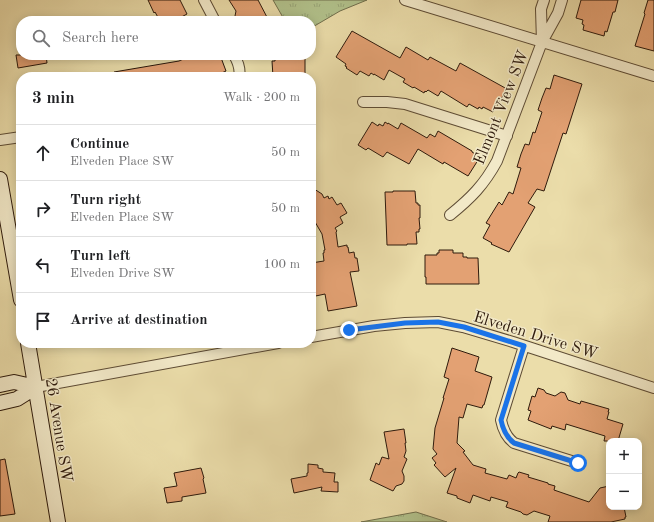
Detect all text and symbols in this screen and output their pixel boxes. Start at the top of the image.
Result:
search box [16,16,316,60]
icon: search [30,27,52,49]
text: Search here [62,31,139,46]
street label: Elmont View SW [472,48,532,167]
text: 3 min [32,90,75,107]
text: Walk · 200 m [223,91,300,104]
text: Continue [70,137,129,152]
icon: ahead [32,142,54,164]
text: 50 m [271,146,300,159]
text: Elveden Place SW [70,155,174,168]
text: Turn right [70,193,141,208]
icon: right [32,198,54,220]
text: 50 m [271,202,300,215]
text: Elveden Place SW [70,211,174,224]
text: Turn left [70,249,130,264]
icon: left [32,254,54,276]
text: 100 m [263,258,300,271]
text: Elveden Drive SW [70,267,175,280]
street label: Elveden Drive SW [471,309,600,362]
icon: arrive [32,310,54,332]
text: Arrive at destination [70,313,208,328]
route end [340,321,358,339]
street label: 26 Avenue SW [42,377,74,484]
map controls [606,438,642,510]
button: + [606,438,642,474]
route start [569,454,587,472]
button: − [606,474,642,510]

